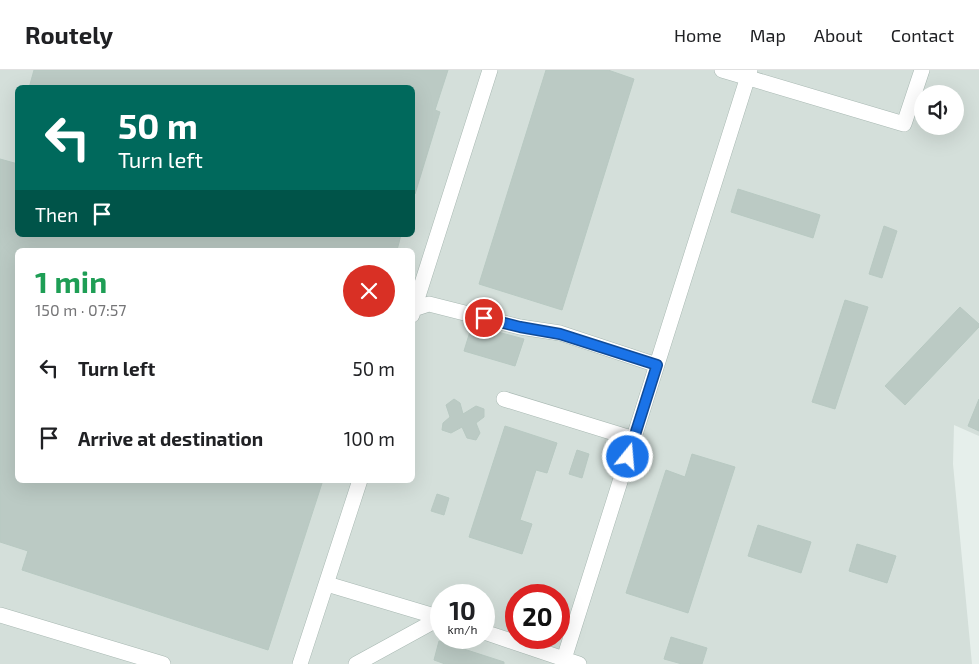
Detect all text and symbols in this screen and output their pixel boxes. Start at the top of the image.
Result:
text: Routely [25,20,113,49]
text: Home [674,24,722,46]
text: Map [750,24,786,46]
text: About [814,24,863,46]
text: Contact [891,24,954,46]
map controls [914,85,964,135]
button: sound [914,85,964,135]
text: 50 m [118,104,198,146]
icon: left [35,105,100,170]
text: Turn left [118,146,203,172]
icon: arrive [88,200,116,228]
text: Then [35,203,78,226]
text: 1 min [35,263,107,299]
button: close [343,265,395,317]
pin [463,297,505,339]
text: 150 m · 07:57 [35,300,126,319]
icon: arrive [470,304,498,332]
icon: left [35,354,63,382]
text: Turn left [78,357,155,380]
text: 50 m [352,357,395,380]
icon: arrive [35,424,63,452]
text: Arrive at destination [78,427,263,450]
text: 100 m [344,427,395,450]
position arrow [601,430,653,482]
speed limit sign: 20 [505,584,570,649]
text: 10 [449,595,476,625]
text: km/h [448,622,477,636]

